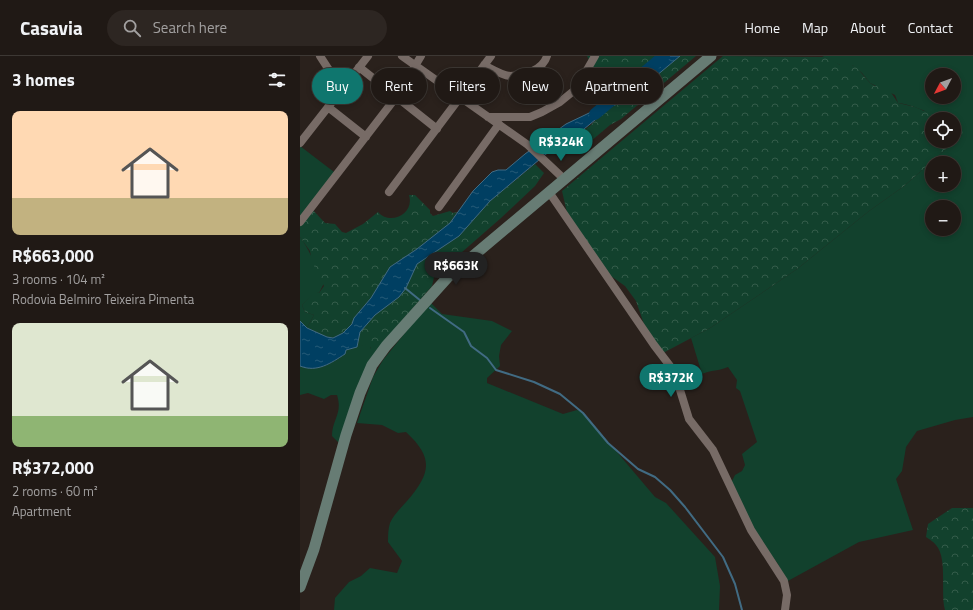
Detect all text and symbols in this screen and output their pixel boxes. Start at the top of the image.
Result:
search box [107,10,387,46]
text: Casavia [20,13,83,42]
text: Search here [153,16,227,39]
icon: search [121,17,143,39]
text: Home [745,17,780,38]
text: Map [802,17,828,38]
text: About [850,17,886,38]
text: Contact [908,17,953,38]
text: 3 homes [12,67,75,93]
chip: Buy [312,68,363,104]
chip: Rent [371,68,427,104]
chip: Filters [435,68,500,104]
chip: New [508,68,563,104]
chip: Apartment [571,68,663,104]
north arrow [925,68,961,104]
map controls [925,68,961,236]
icon: filters [266,69,288,91]
button: locate [925,112,961,148]
pin: R$324K [528,128,594,162]
text: R$324K [539,131,583,151]
icon: home [114,137,186,209]
button: + [925,156,961,192]
button: − [925,200,961,236]
text: R$663,000 [12,243,94,269]
pin: R$663K [423,252,489,286]
text: R$663K [434,255,478,275]
text: 3 rooms · 104 m² [12,269,105,289]
text: Rodovia Belmiro Teixeira Pimenta [12,289,194,309]
icon: home [114,349,186,421]
pin: R$372K [638,364,704,398]
text: R$372K [649,367,693,387]
text: R$372,000 [12,455,94,481]
text: 2 rooms · 60 m² [12,481,98,501]
text: Apartment [12,501,71,521]

